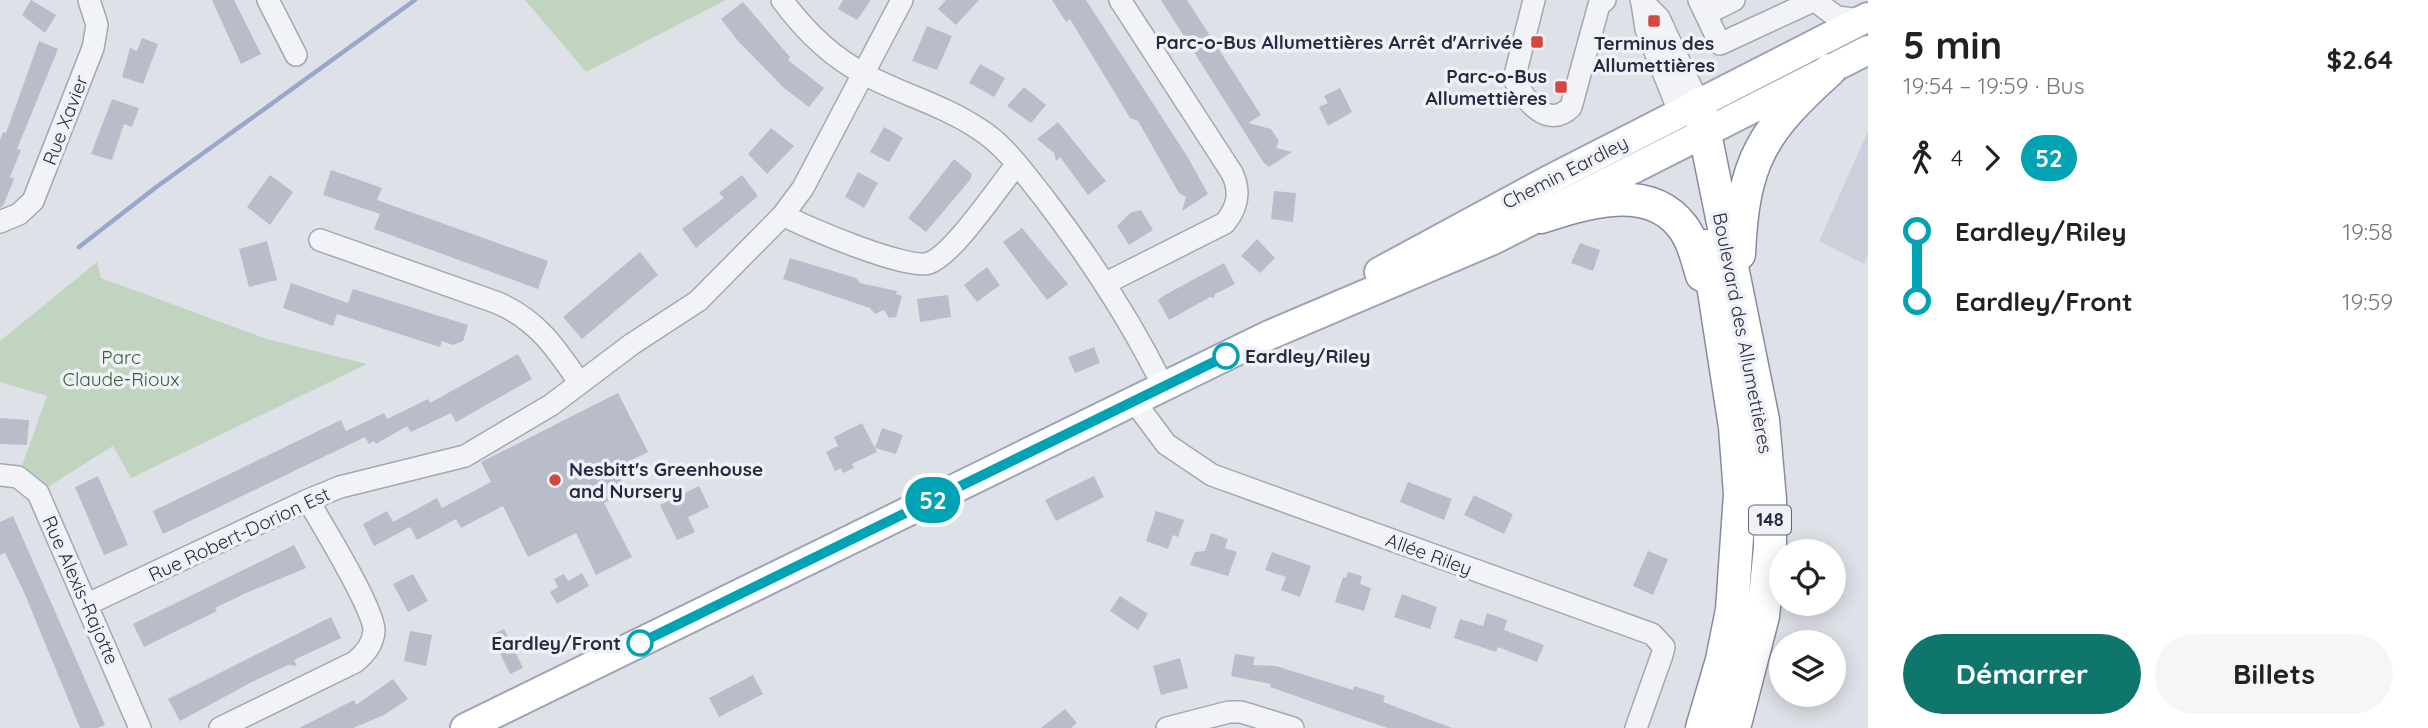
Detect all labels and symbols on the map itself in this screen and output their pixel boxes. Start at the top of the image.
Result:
marker: Terminus des Allumettières [1646,13,1662,29]
place label: Parc-o-Bus Allumettières Arrêt d'Arrivée [1155,30,1523,54]
place label: Terminus des Allumettières [1593,31,1715,77]
marker: Parc-o-Bus Allumettières Arrêt d'Arrivée [1529,34,1545,50]
place label: Parc-o-Bus Allumettières [1425,64,1547,110]
street label: Rue Xavier [37,71,93,168]
marker: Parc-o-Bus Allumettières [1553,79,1569,95]
street label: Chemin Eardley [1498,130,1632,214]
street label: Boulevard des Allumettières [1708,210,1778,456]
marker: Eardley/Riley [1213,343,1239,369]
place label: Eardley/Riley [1245,344,1370,368]
park label: Parc Claude-Rioux [63,345,179,391]
place label: Nesbitt's Greenhouse and Nursery [569,457,763,503]
marker: Nesbitt's Greenhouse and Nursery [547,472,563,488]
line badge: 52 [902,477,964,523]
street label: Rue Robert-Dorion Est [145,481,333,587]
road number: 148 [1749,506,1791,534]
street label: Rue Alexis-Rajotte [37,512,125,668]
street label: Allée Riley [1383,527,1475,581]
marker: Eardley/Front [627,630,653,656]
place label: Eardley/Front [491,631,621,655]

